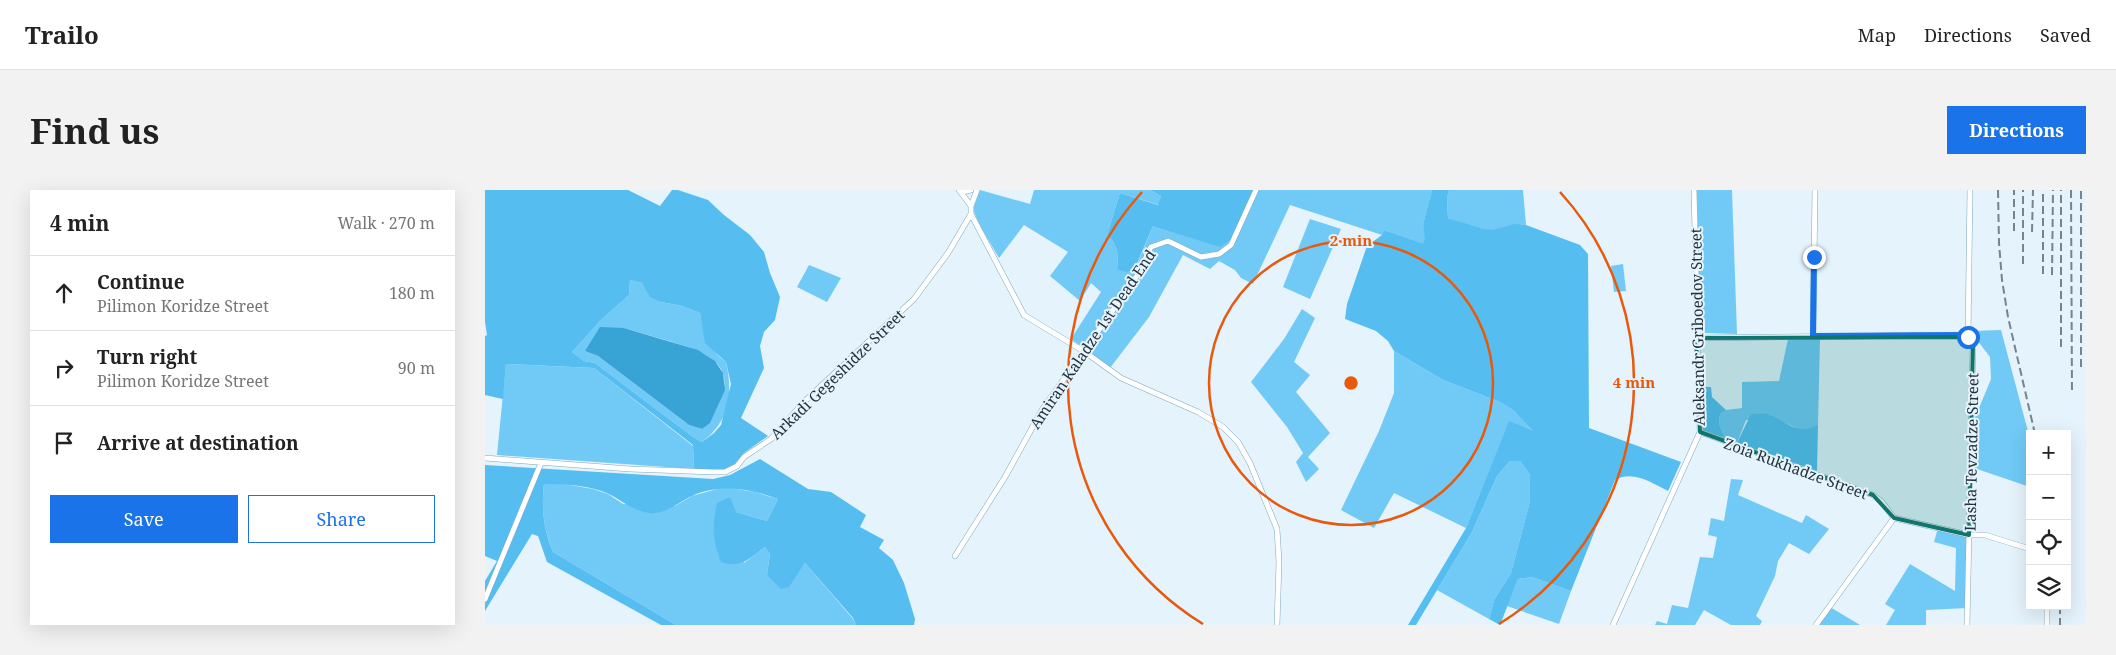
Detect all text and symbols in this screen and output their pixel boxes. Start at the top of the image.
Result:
text: Trailo [25,18,99,51]
text: Map [1858,23,1896,47]
text: Directions [1924,23,2012,47]
text: Saved [2040,23,2091,47]
button: Directions [1947,106,2086,154]
text: Find us [30,107,159,154]
text: 4 min [50,209,109,237]
text: Walk · 270 m [338,212,435,234]
street label: Aleksandr Griboedov Street [1685,228,1709,426]
text: 2 min [1330,230,1372,250]
street label: Amiran Kaladze 1st Dead End [1024,245,1160,433]
route end [1803,246,1826,269]
text: Continue [97,269,185,295]
icon: ahead [50,279,78,307]
text: 180 m [389,282,435,304]
text: Pilimon Koridze Street [97,295,269,317]
street label: Arkadi Gegeshidze Street [766,305,908,443]
route start [1957,326,1980,349]
text: Turn right [97,344,197,370]
icon: right [50,354,78,382]
text: 90 m [398,357,435,379]
text: Pilimon Koridze Street [97,370,269,392]
text: 4 min [1613,372,1655,392]
street label: Lasha Tevzadze Street [1960,373,1982,531]
centre of rings [1342,374,1360,392]
icon: arrive [50,429,78,457]
text: Arrive at destination [97,430,299,456]
map controls [2026,430,2071,610]
button: + [2026,430,2071,475]
street label: Zoia Rukhadze Street [1721,433,1871,503]
button: − [2026,475,2071,520]
button: Save [50,495,238,543]
button: Share [248,495,435,543]
button: locate [2026,520,2071,565]
button: layers [2026,565,2071,610]

